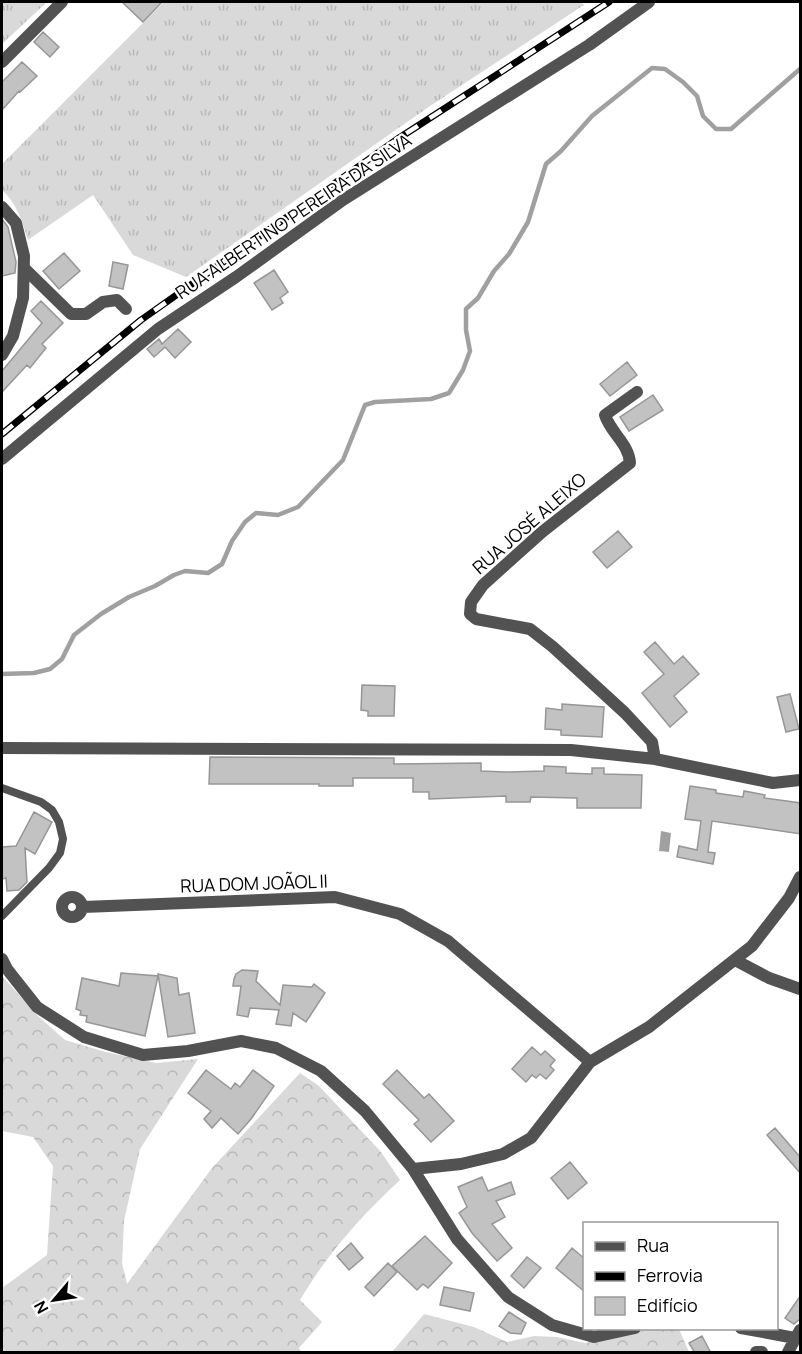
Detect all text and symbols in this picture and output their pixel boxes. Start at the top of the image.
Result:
street label: RUA ALBERTINO PEREIRA DA SILVA [170,128,416,304]
street label: RUA JOSÉ ALEIXO [467,467,591,579]
street label: RUA DOM JOÃOL II [180,868,328,898]
legend [583,1222,778,1330]
text: Rua [637,1233,669,1257]
text: Ferrovia [637,1263,703,1287]
north arrow [24,1270,84,1330]
text: Edifício [637,1293,698,1317]
text: N [28,1297,53,1318]

